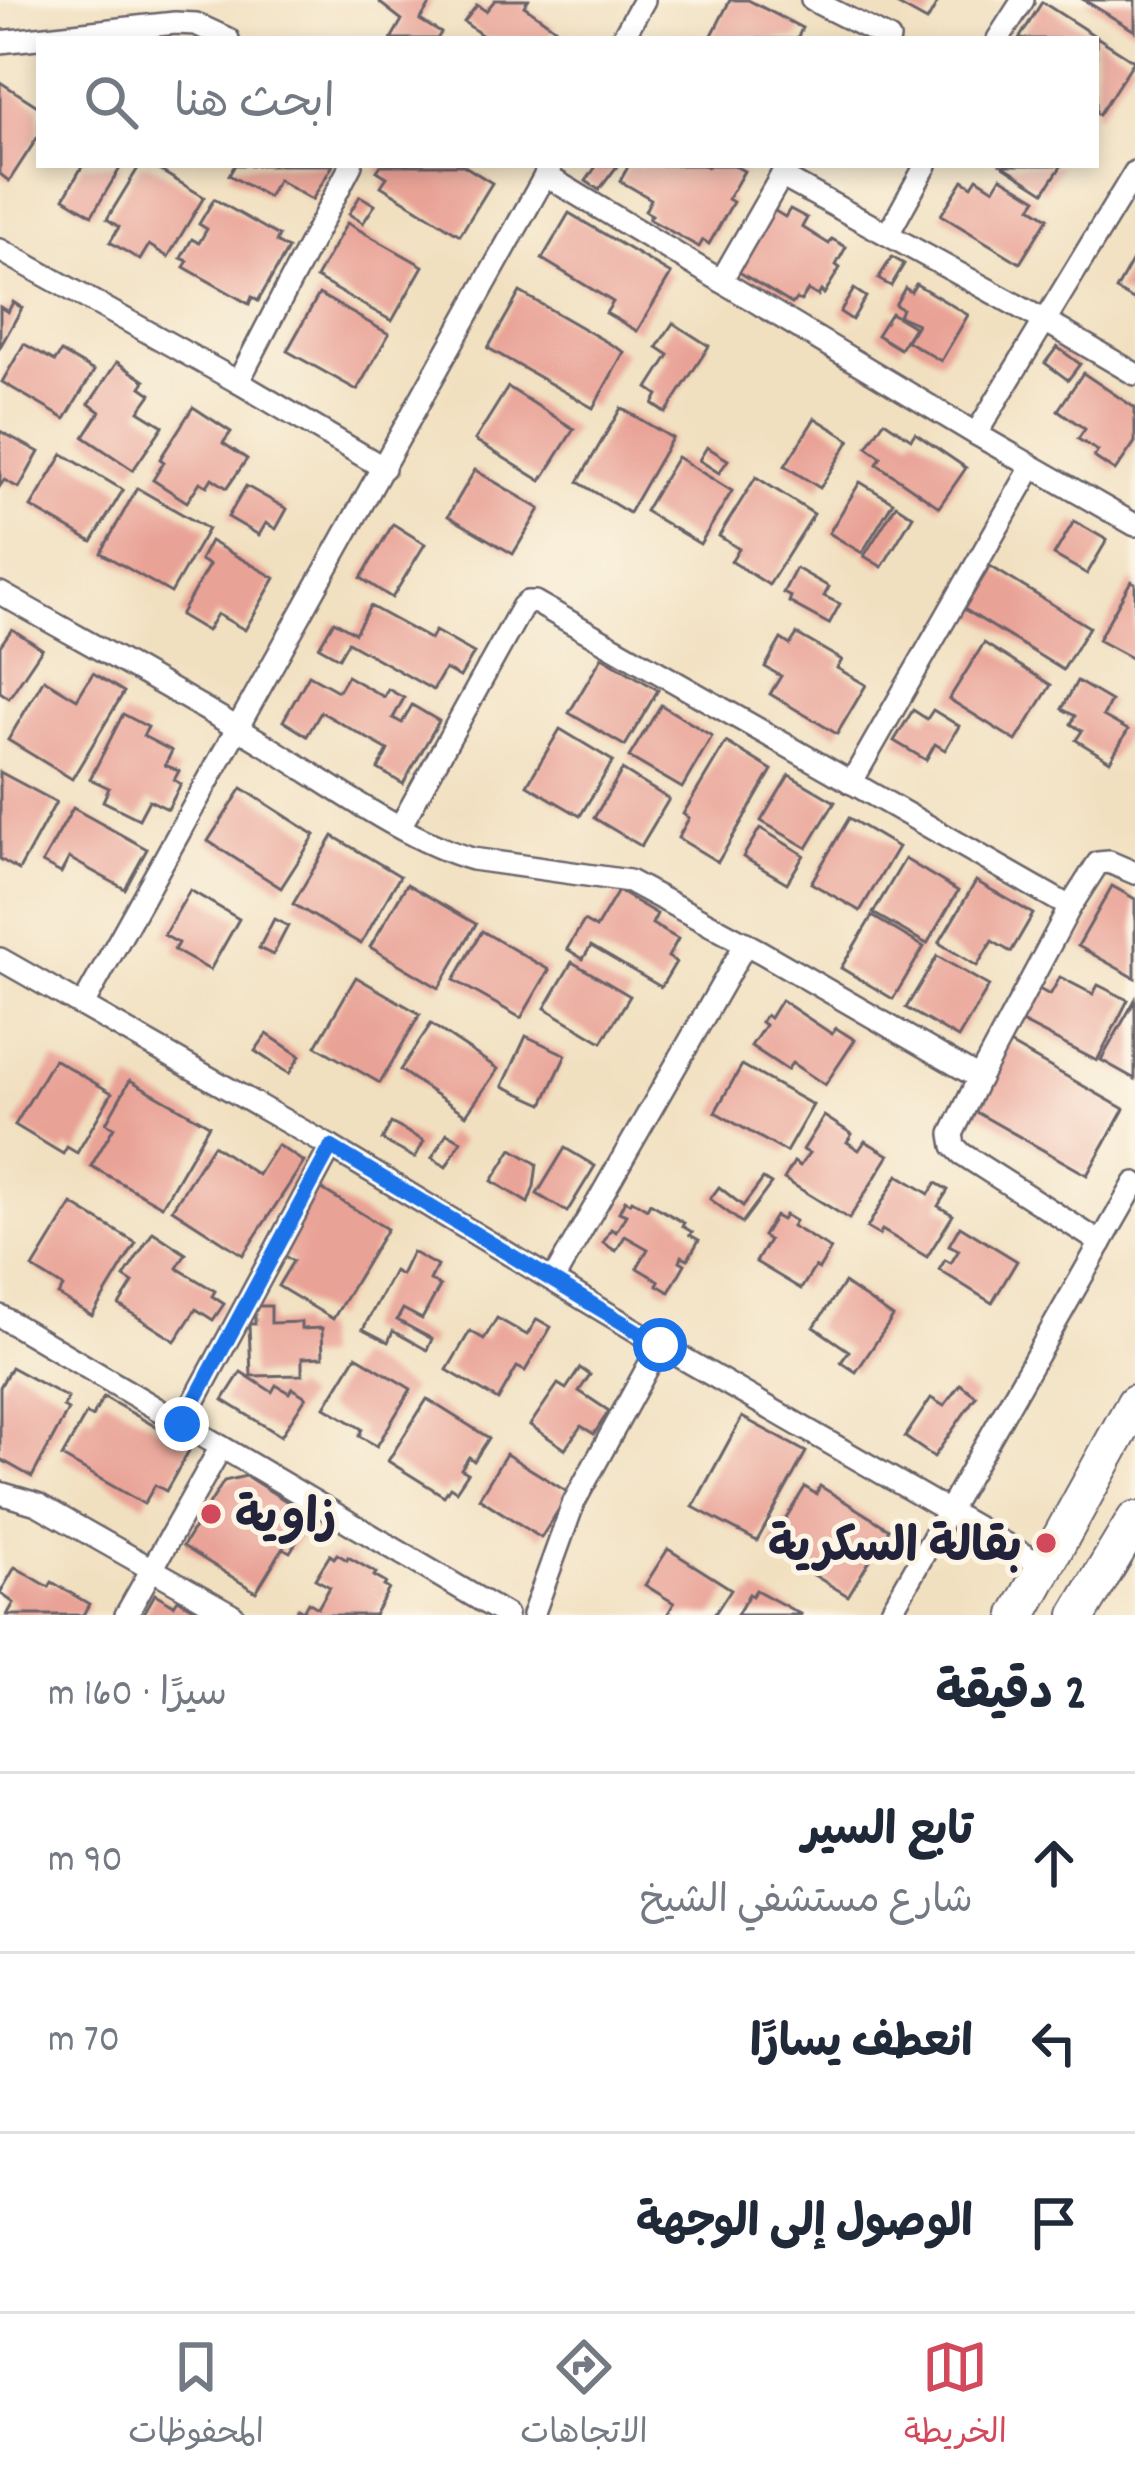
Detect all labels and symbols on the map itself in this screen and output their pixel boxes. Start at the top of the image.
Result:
route start [633,1318,687,1372]
route end [155,1397,209,1451]
place label: زاوية [235,1487,336,1556]
marker: زاوية [198,1501,224,1527]
place label: بقالة السكرية [768,1516,1022,1585]
marker: بقالة السكرية [1033,1530,1059,1556]

